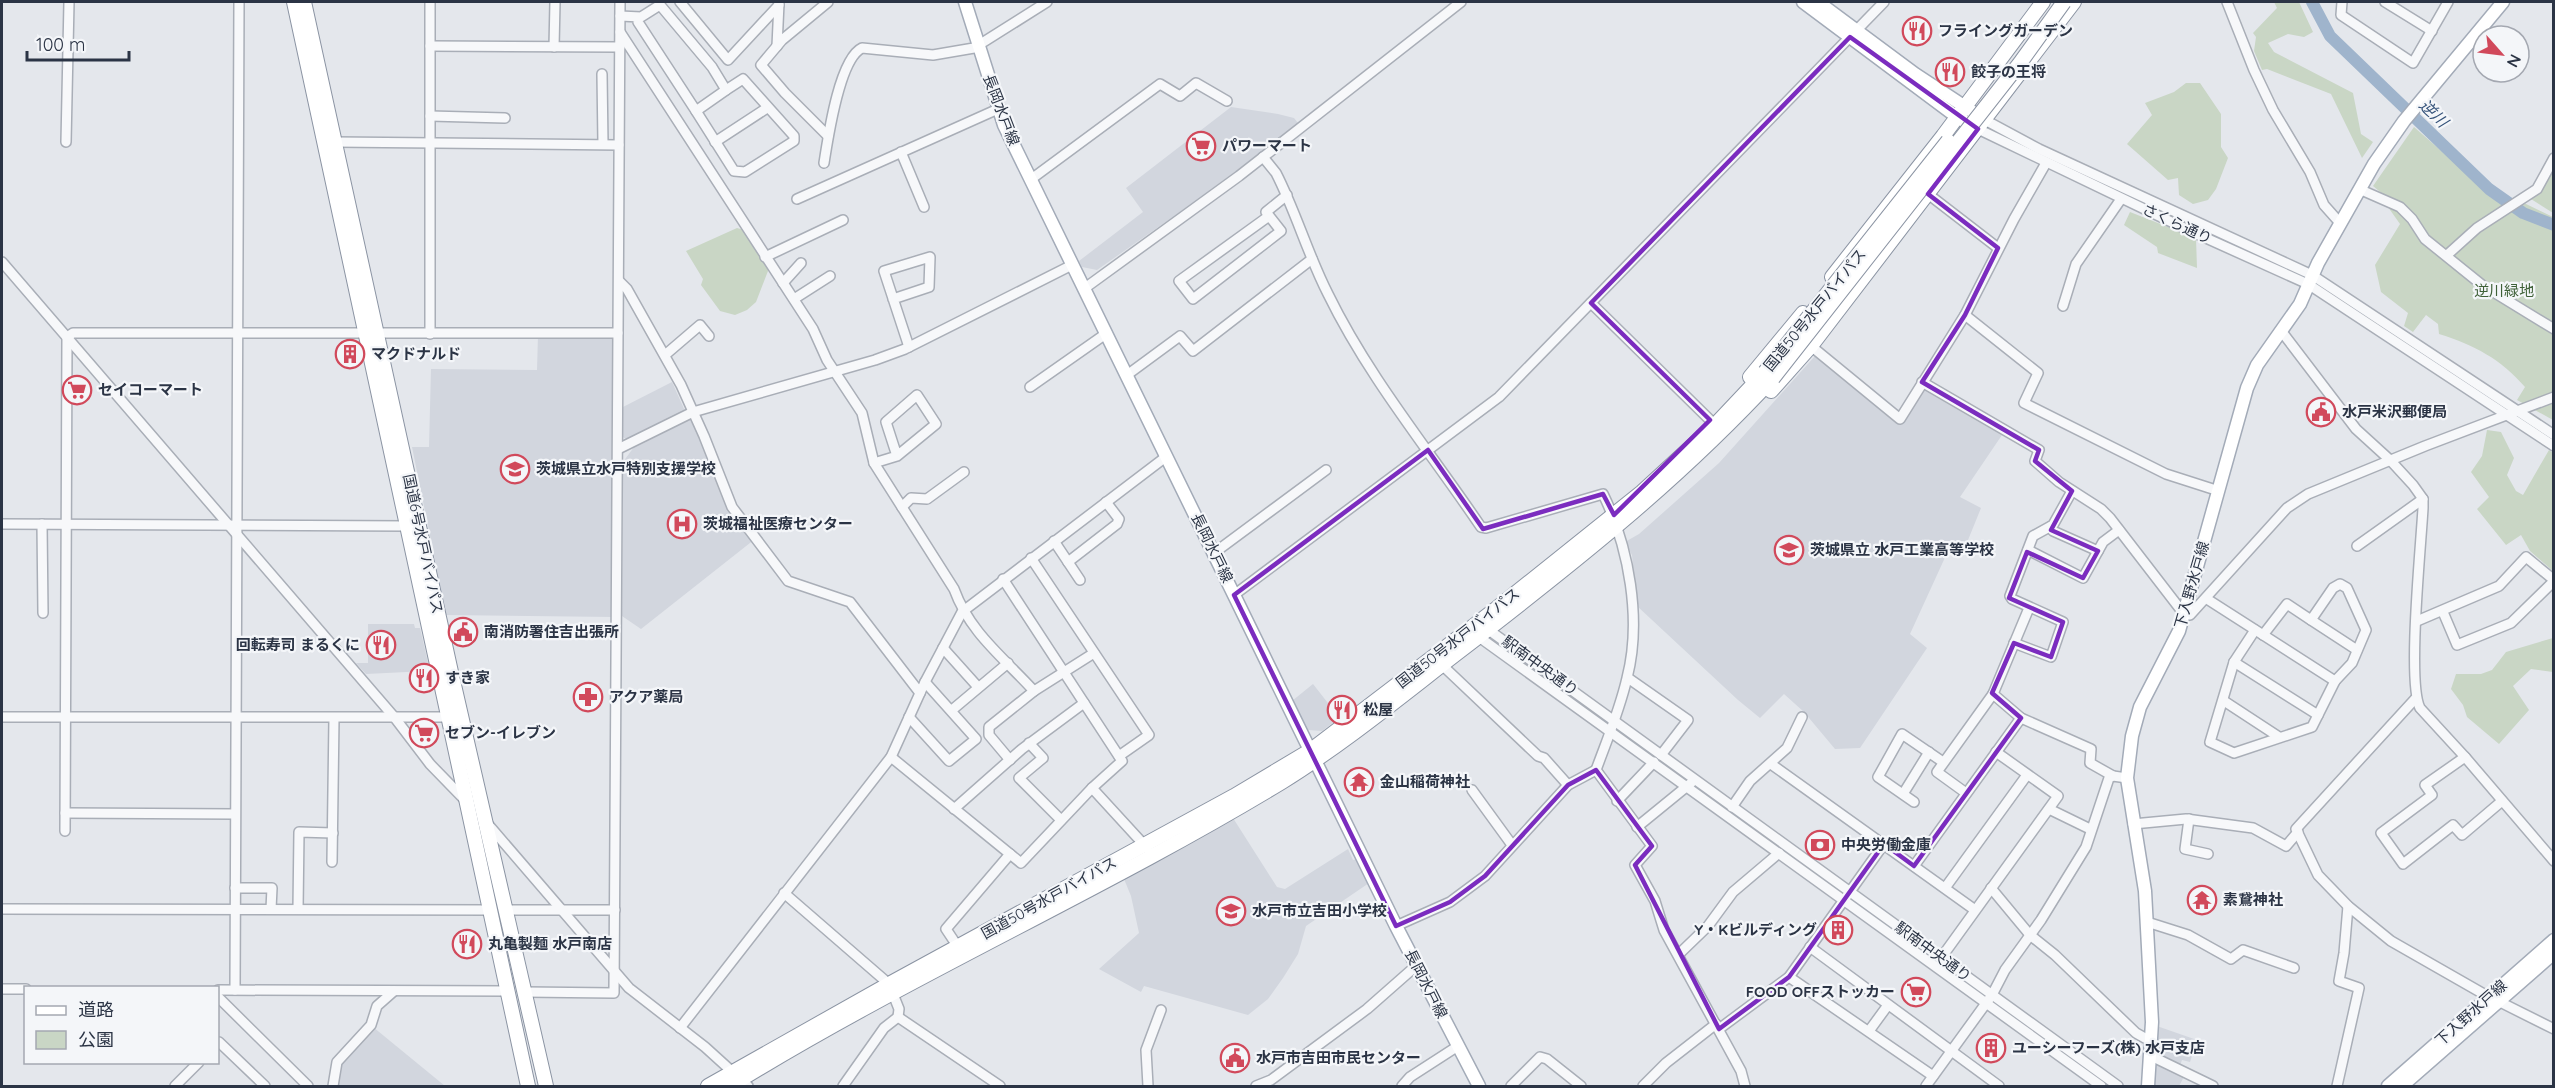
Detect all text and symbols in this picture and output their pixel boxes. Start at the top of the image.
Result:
restaurant icon: フライングガーデン [1901,15,1933,47]
place label: フライングガーデン [1938,21,2073,40]
scale bar [27,24,129,62]
north arrow [2471,24,2531,84]
text: 100 m [36,33,85,56]
text: N [2503,51,2526,71]
restaurant icon: 餃子の王将 [1934,56,1966,88]
place label: 餃子の王将 [1971,62,2046,81]
street label: 長岡水戸線 [979,71,1024,148]
water label: 逆川 [2416,95,2454,133]
supermarket icon: パワーマート [1185,130,1217,162]
place label: パワーマート [1222,136,1312,155]
street label: さくら通り [2139,199,2215,248]
street label: 国道50号水戸バイパス [1759,245,1870,375]
park label: 逆川緑地 [2474,281,2534,300]
building icon: マクドナルド [334,338,366,370]
place label: マクドナルド [371,344,461,363]
supermarket icon: セイコーマート [61,374,93,406]
place label: セイコーマート [98,380,203,399]
public building icon: 水戸米沢郵便局 [2305,396,2337,428]
place label: 水戸米沢郵便局 [2342,402,2447,421]
school or university icon: 茨城県立水戸特別支援学校 [499,453,531,485]
place label: 茨城県立水戸特別支援学校 [536,459,716,478]
street label: 国道6号水戸バイパス [399,472,448,616]
hospital icon: 茨城福祉医療センター [666,508,698,540]
street label: 長岡水戸線 [1187,510,1237,586]
place label: 茨城福祉医療センター [703,514,853,533]
school or university icon: 茨城県立 水戸工業高等学校 [1773,534,1805,566]
street label: 下入野水戸線 [2170,539,2213,631]
place label: 茨城県立 水戸工業高等学校 [1810,540,1994,559]
street label: 国道50号水戸バイパス [1392,583,1523,692]
public building icon: 南消防署住吉出張所 [447,616,479,648]
place label: 南消防署住吉出張所 [484,622,619,641]
restaurant icon: 回転寿司 まるくに [365,629,397,661]
street label: 駅南中央通り [1498,631,1582,700]
place label: 回転寿司 まるくに [236,635,360,654]
restaurant icon: すき家 [408,662,440,694]
place label: すき家 [445,668,490,687]
pharmacy icon: アクア薬局 [572,681,604,713]
place label: アクア薬局 [609,687,683,706]
restaurant icon: 松屋 [1326,694,1358,726]
place label: 松屋 [1363,700,1393,719]
supermarket icon: セブン-イレブン [408,717,440,749]
place label: セブン-イレブン [445,723,556,742]
temple icon: 金山稲荷神社 [1343,766,1375,798]
place label: 金山稲荷神社 [1380,772,1470,791]
bank icon: 中央労働金庫 [1804,829,1836,861]
place label: 中央労働金庫 [1841,835,1931,854]
street label: 国道50号水戸バイパス [978,852,1120,943]
temple icon: 素鵞神社 [2186,884,2218,916]
place label: 素鵞神社 [2223,890,2283,909]
school or university icon: 水戸市立吉田小学校 [1215,895,1247,927]
place label: 水戸市立吉田小学校 [1252,901,1387,920]
building icon: Y・Kビルディング [1822,914,1854,946]
street label: 駅南中央通り [1891,917,1975,986]
place label: Y・Kビルディング [1694,920,1817,939]
restaurant icon: 丸亀製麺 水戸南店 [451,928,483,960]
place label: 丸亀製麺 水戸南店 [488,934,612,953]
street label: 長岡水戸線 [1401,946,1452,1022]
street label: 下入野水戸線 [2431,975,2510,1050]
supermarket icon: FOOD OFFストッカー [1900,976,1932,1008]
place label: FOOD OFFストッカー [1746,982,1895,1001]
legend [24,986,219,1064]
text: 道路 [78,998,114,1021]
text: 公園 [78,1028,114,1051]
building icon: ユーシーフーズ(株) 水戸支店 [1975,1032,2007,1064]
place label: ユーシーフーズ(株) 水戸支店 [2012,1038,2205,1057]
public building icon: 水戸市吉田市民センター [1219,1042,1251,1074]
place label: 水戸市吉田市民センター [1256,1048,1421,1067]

